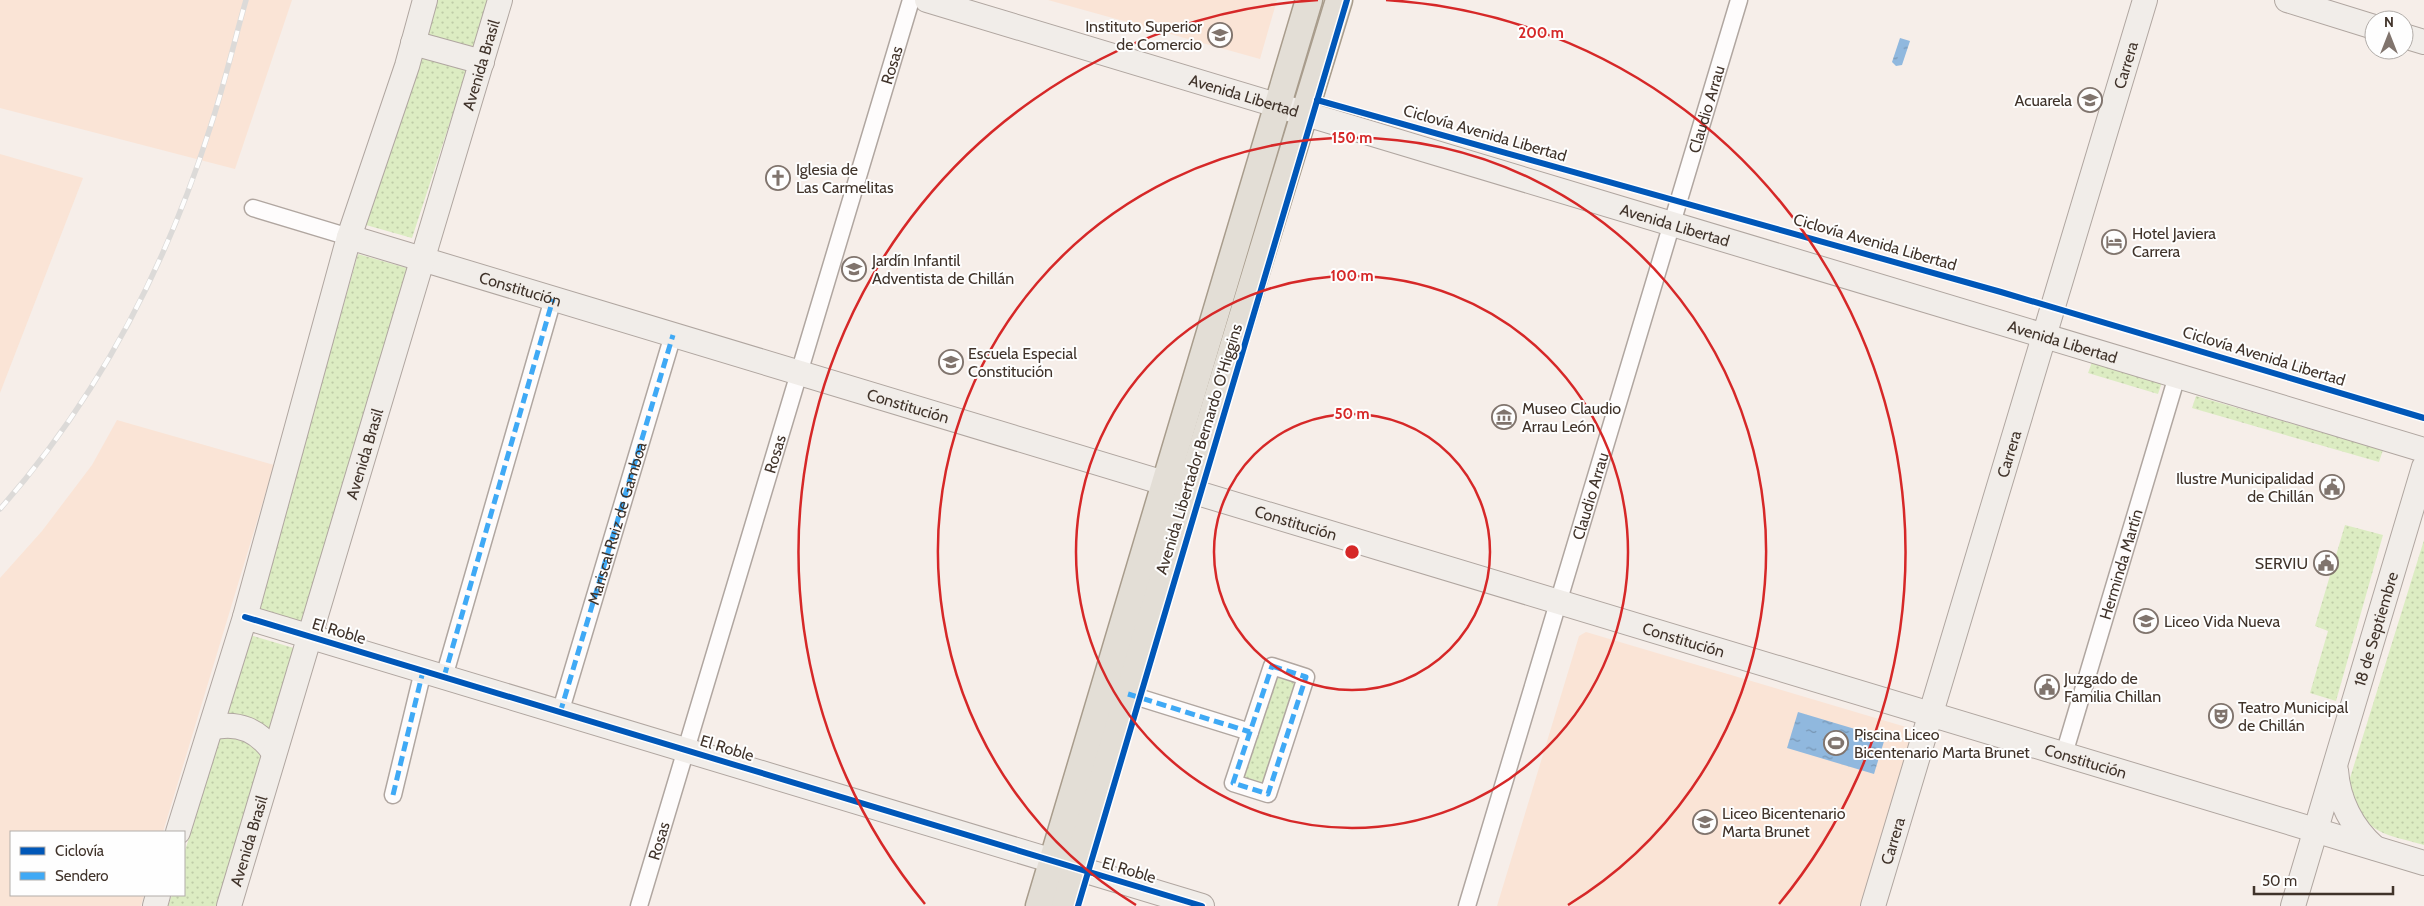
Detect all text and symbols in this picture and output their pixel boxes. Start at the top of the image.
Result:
north arrow [2364,10,2414,60]
text: N [2384,13,2394,31]
street label: Avenida Brasil [458,17,503,112]
place label: Instituto Superior de Comercio [1085,17,1203,54]
school or university icon: Instituto Superior de Comercio [1207,22,1233,48]
text: 200 m [1518,24,1564,42]
street label: Carrera [2109,39,2142,91]
street label: Rosas [877,43,906,87]
street label: Claudio Arrau [1684,63,1728,155]
street label: Avenida Libertad [1187,70,1301,121]
school or university icon: Acuarela [2077,87,2103,113]
place label: Acuarela [2014,91,2072,110]
street label: Ciclovía Avenida Libertad [1401,101,1569,165]
text: 150 m [1332,129,1372,147]
place label: Iglesia de Las Carmelitas [796,160,894,197]
church icon: Iglesia de Las Carmelitas [765,165,791,191]
street label: Avenida Libertad [1618,199,1732,250]
street label: Ciclovía Avenida Libertad [1791,210,1959,274]
place label: Hotel Javiera Carrera [2132,224,2216,261]
hotel icon: Hotel Javiera Carrera [2101,229,2127,255]
place label: Jardín Infantil Adventista de Chillán [871,251,1014,288]
school or university icon: Jardín Infantil Adventista de Chillán [841,256,867,282]
street label: Constitución [477,267,564,310]
text: 100 m [1330,267,1374,285]
street label: Avenida Libertad [2006,316,2120,367]
street label: Avenida Libertador Bernardo O'Higgins [1152,321,1246,577]
street label: Ciclovía Avenida Libertad [2180,322,2348,390]
place label: Escuela Especial Constitución [968,344,1077,381]
school or university icon: Escuela Especial Constitución [938,349,964,375]
street label: Constitución [865,384,952,427]
place label: Museo Claudio Arrau León [1522,399,1621,436]
museum icon: Museo Claudio Arrau León [1491,404,1517,430]
text: 50 m [1334,405,1370,423]
street label: Avenida Brasil [342,406,387,501]
street label: Carrera [1993,428,2025,480]
street label: Rosas [760,432,790,475]
street label: Mariscal Ruiz de Gamboa [583,439,650,607]
street label: Claudio Arrau [1568,450,1612,542]
place label: Ilustre Municipalidad de Chillán [2176,469,2314,506]
public building icon: Ilustre Municipalidad de Chillán [2319,474,2345,500]
street label: Constitución [1252,501,1339,544]
street label: Herminda Martín [2095,507,2146,622]
centre of rings [1343,543,1361,561]
public building icon: SERVIU [2313,550,2339,576]
place label: SERVIU [2255,554,2308,573]
street label: 18 de Septiembre [2350,570,2402,689]
school or university icon: Liceo Vida Nueva [2133,608,2159,634]
place label: Liceo Vida Nueva [2164,612,2281,631]
street label: El Roble [310,614,368,648]
street label: Constitución [1640,618,1727,661]
place label: Juzgado de Familia Chillan [2063,669,2161,706]
public building icon: Juzgado de Familia Chillan [2034,674,2060,700]
place label: Teatro Municipal de Chillán [2238,698,2348,735]
theatre icon: Teatro Municipal de Chillán [2208,703,2234,729]
place label: Piscina Liceo Bicentenario Marta Brunet [1854,725,2030,762]
sports icon: Piscina Liceo Bicentenario Marta Brunet [1823,730,1849,756]
street label: El Roble [698,731,756,765]
street label: Constitución [2042,740,2129,782]
street label: Avenida Brasil [226,793,271,888]
place label: Liceo Bicentenario Marta Brunet [1722,804,1846,841]
school or university icon: Liceo Bicentenario Marta Brunet [1692,809,1718,835]
street label: Carrera [1877,815,1909,867]
street label: Rosas [644,819,673,862]
legend [10,831,185,896]
text: Ciclovía [55,842,105,860]
street label: El Roble [1100,853,1158,887]
scale bar [2254,864,2393,896]
text: Sendero [55,867,109,885]
text: 50 m [2262,872,2297,890]

